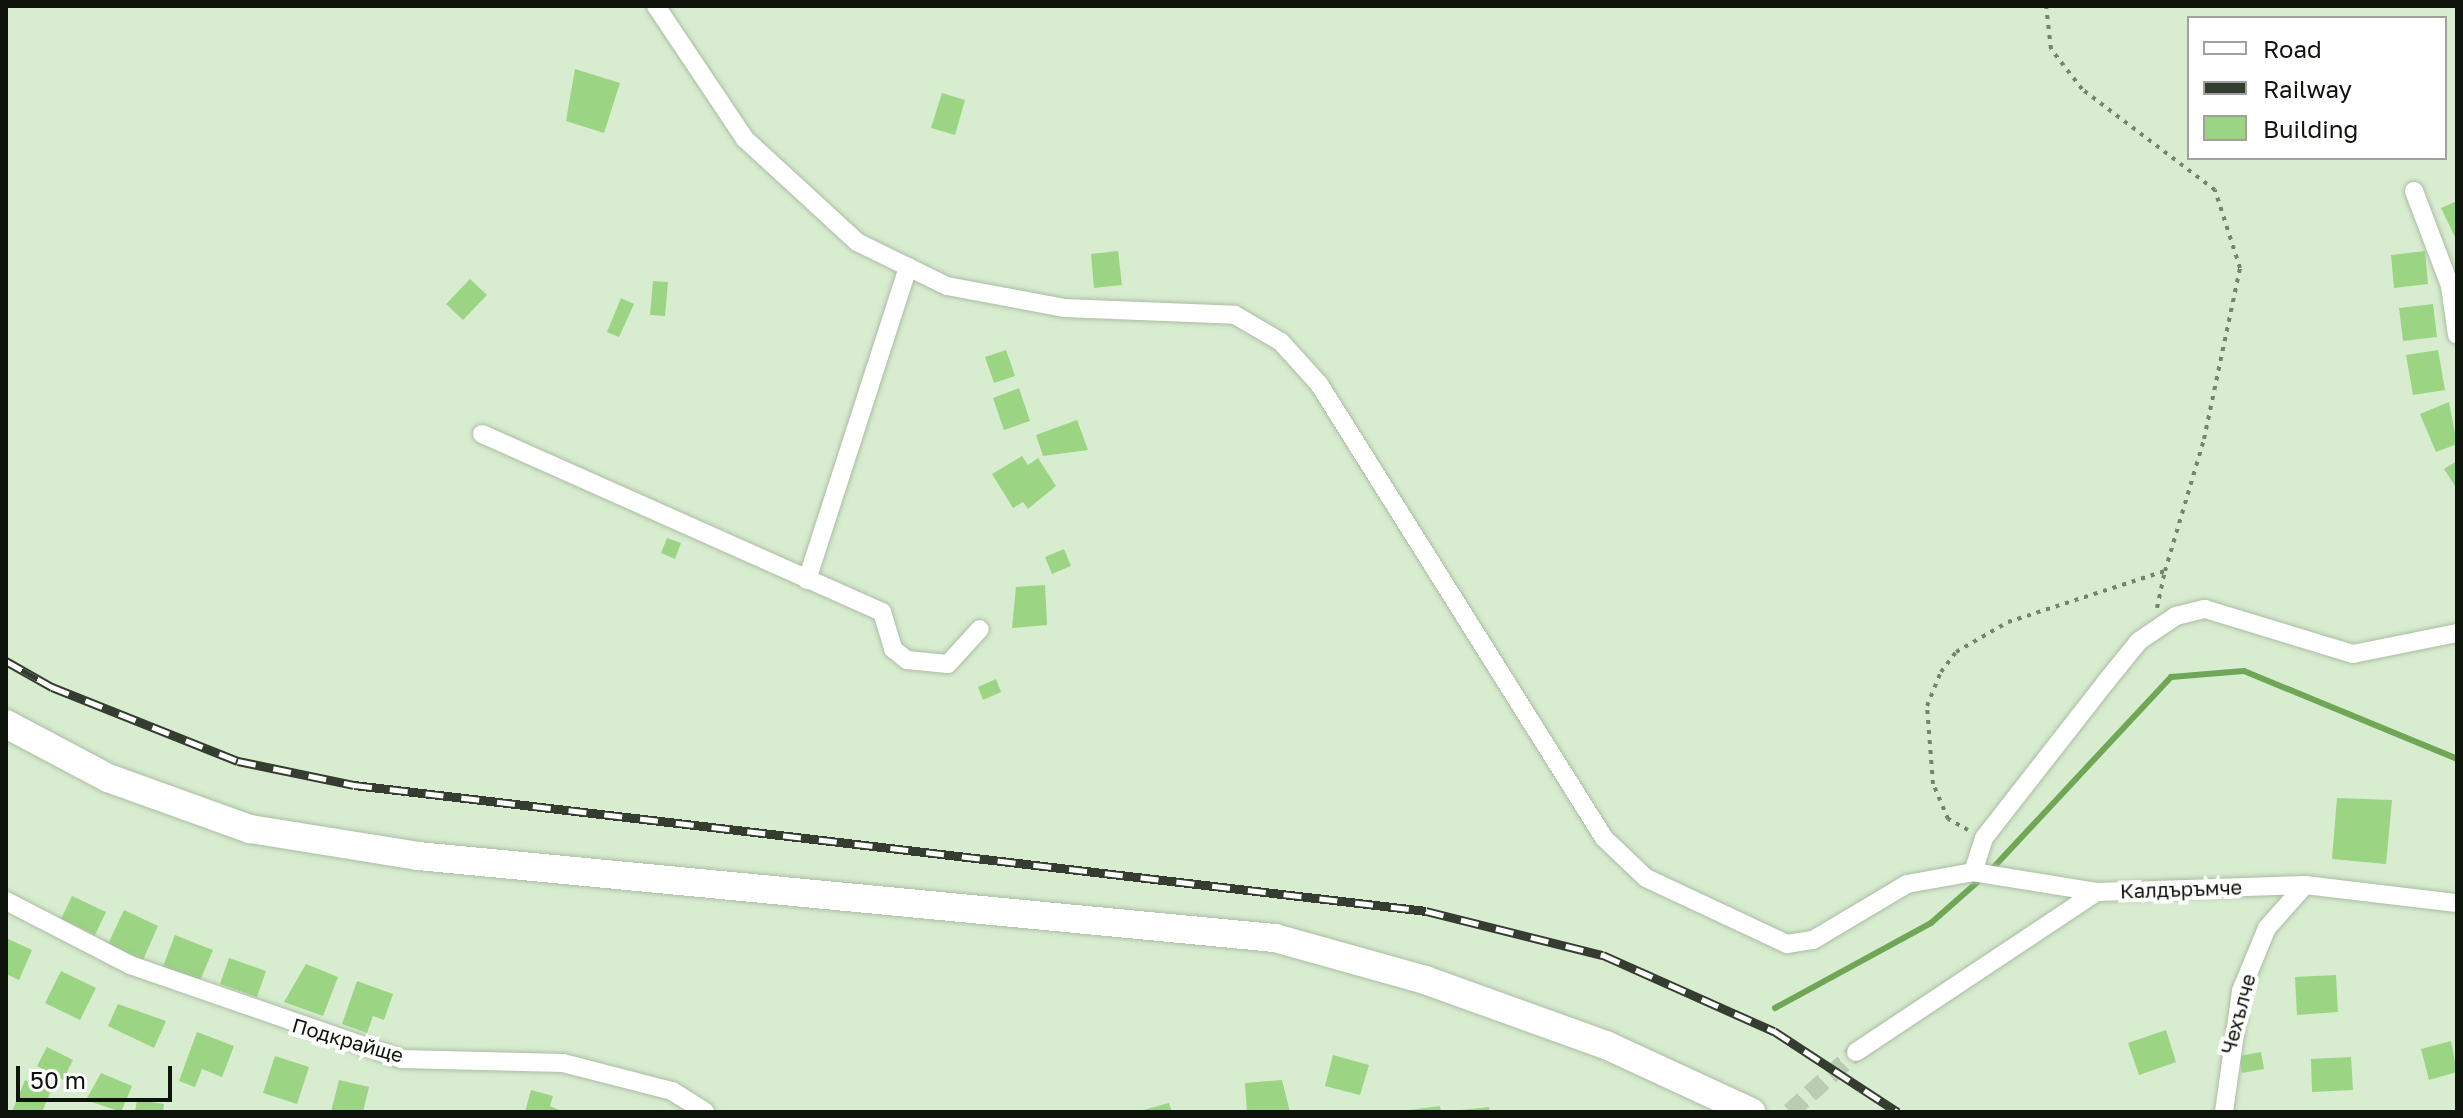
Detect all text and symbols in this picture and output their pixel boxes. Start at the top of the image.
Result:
legend [2187,16,2447,160]
text: Road [2263,34,2322,63]
text: Railway [2263,74,2352,103]
text: Building [2263,114,2358,143]
street label: Калдъръмче [2120,875,2242,903]
street label: Чехълче [2216,971,2260,1057]
street label: Подкрайще [290,1013,406,1067]
scale bar [20,1050,176,1100]
text: 50 m [30,1065,86,1094]

